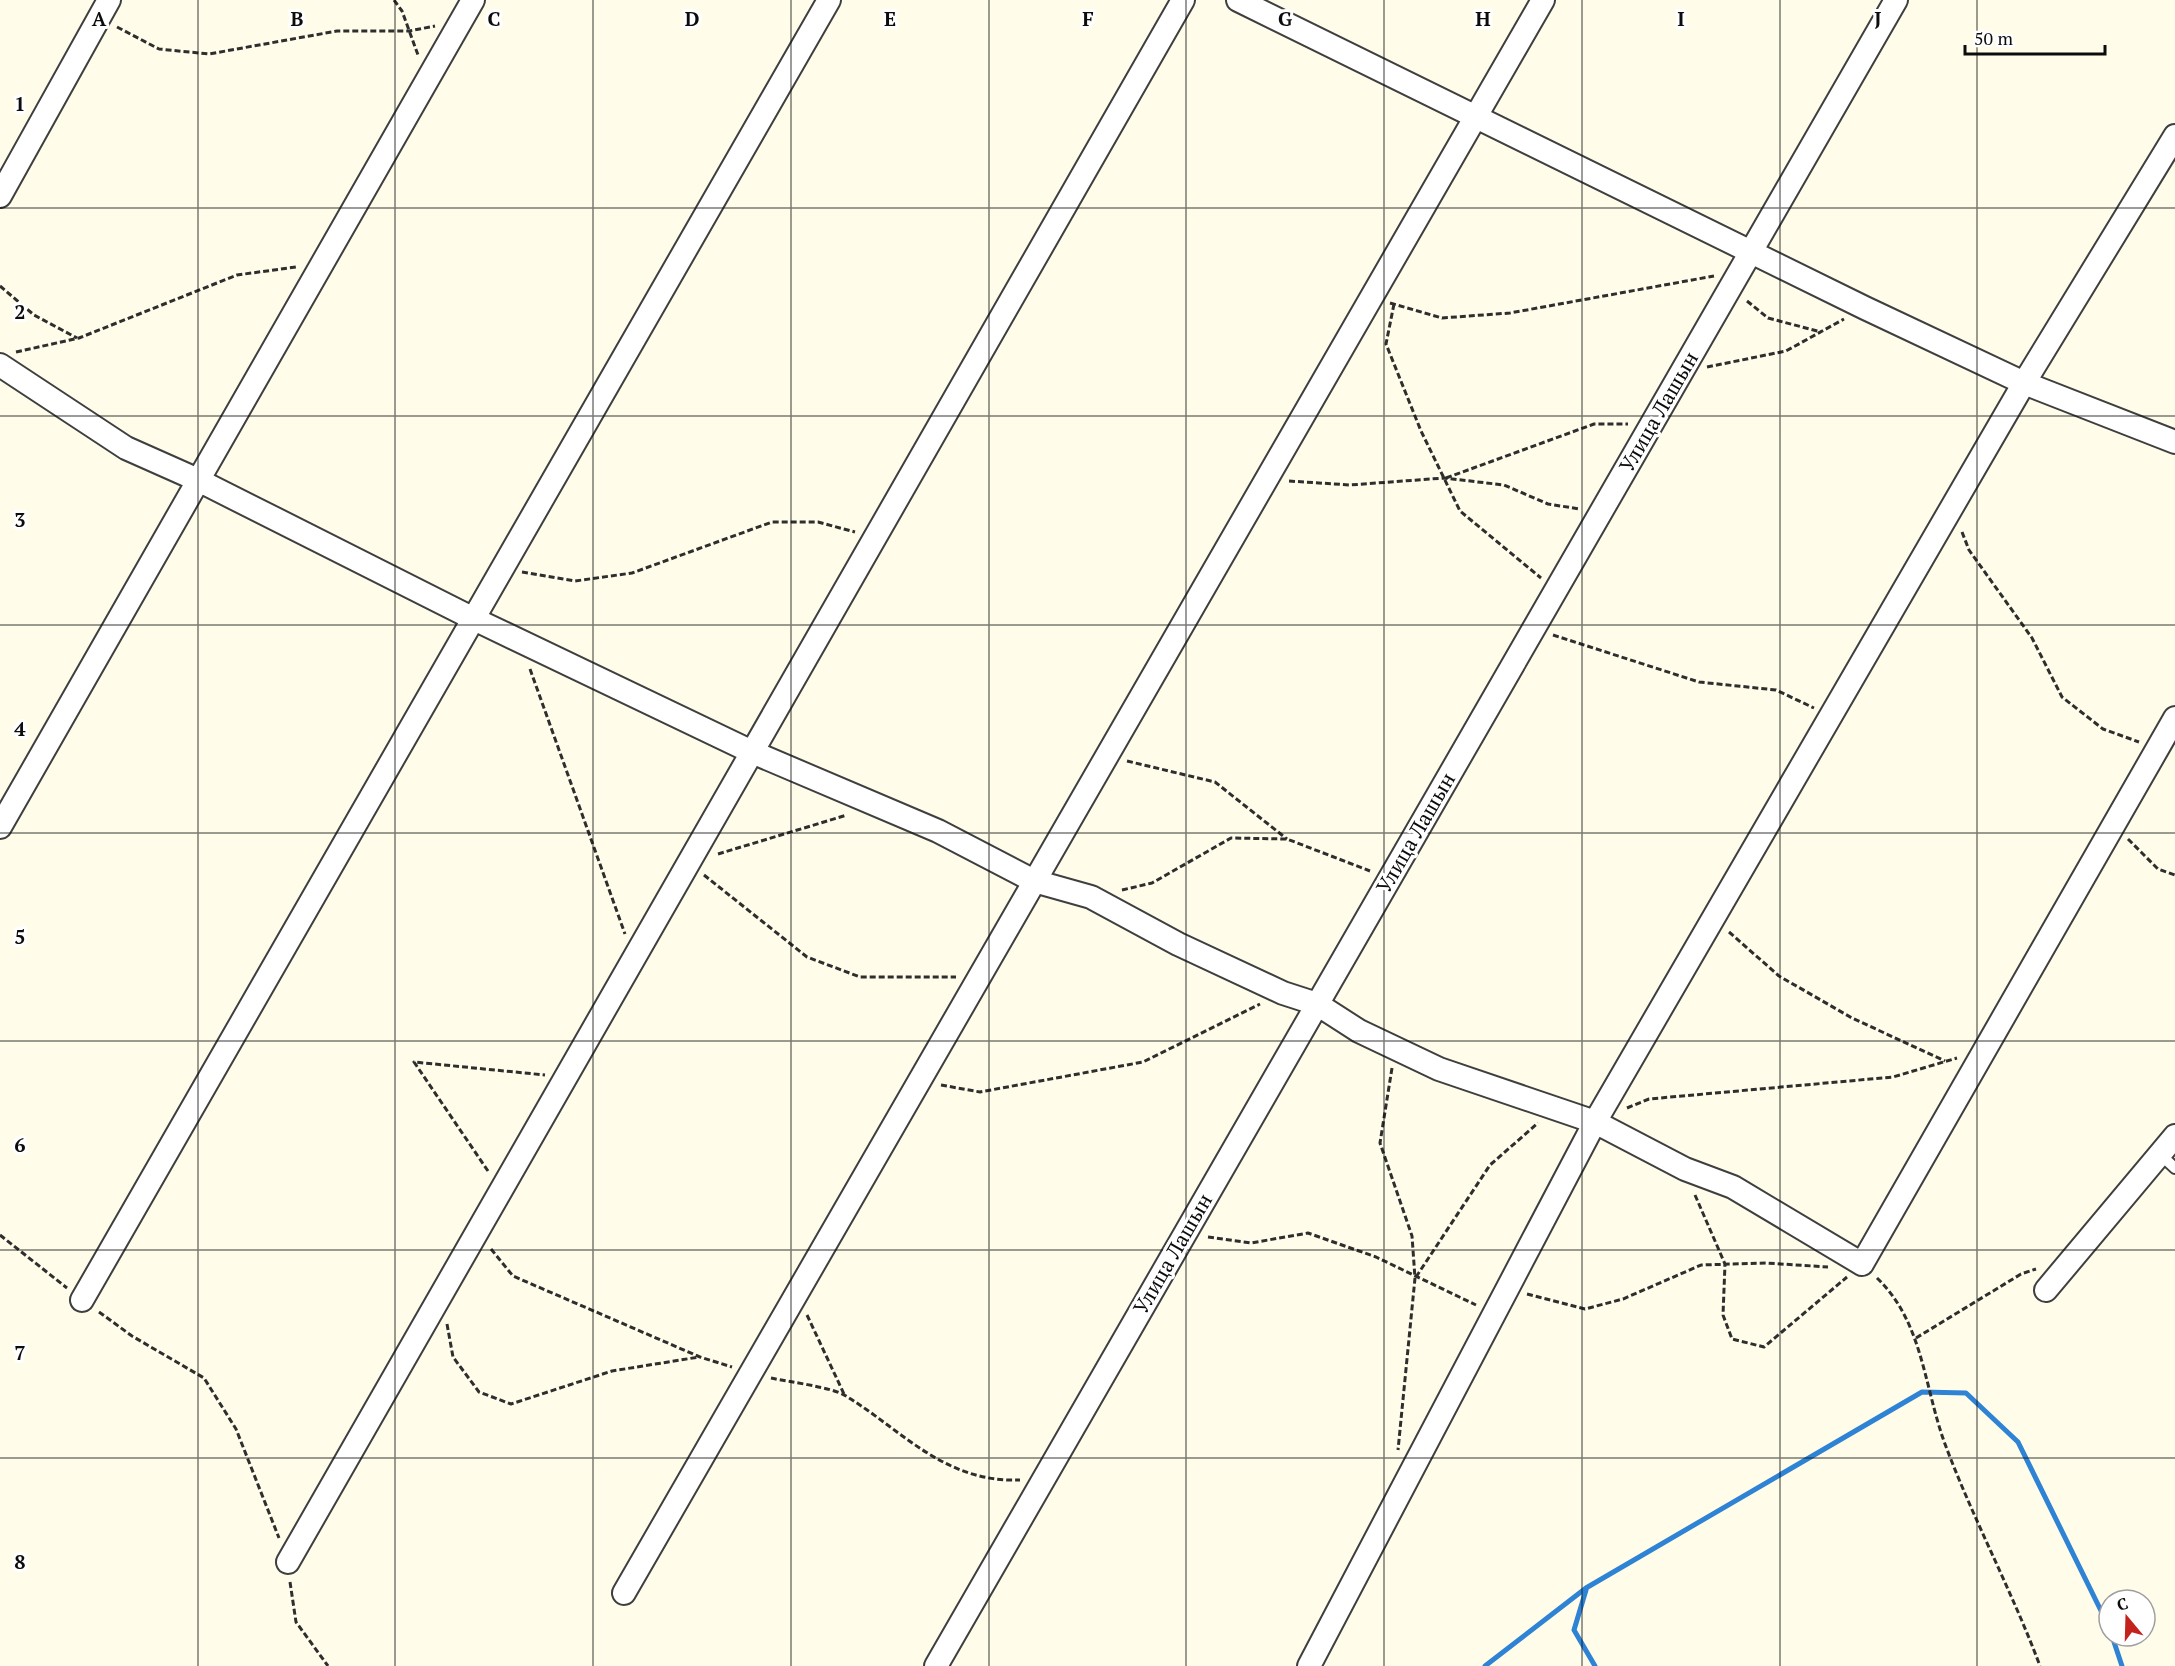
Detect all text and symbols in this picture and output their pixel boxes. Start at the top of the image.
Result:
text: A [92,5,107,32]
text: B [291,5,304,32]
text: C [487,5,501,32]
text: D [685,5,699,32]
text: E [884,5,896,32]
text: F [1082,5,1094,32]
text: G [1278,5,1292,32]
text: H [1475,5,1491,32]
text: I [1677,5,1685,32]
text: J [1874,5,1882,32]
scale bar [1965,18,2104,56]
text: 50 m [1974,26,2014,50]
text: 1 [14,90,26,117]
text: 2 [14,298,26,325]
street label: Улица Лашын [1612,346,1704,477]
text: 3 [14,506,26,533]
text: 4 [14,715,26,742]
street label: Улица Лашын [1369,767,1461,898]
text: 5 [14,923,26,950]
text: 6 [14,1131,26,1158]
street label: Улица Лашын [1126,1188,1218,1319]
text: 7 [14,1339,26,1366]
text: 8 [14,1548,26,1575]
north arrow [2097,1588,2157,1648]
text: С [2114,1592,2131,1616]

